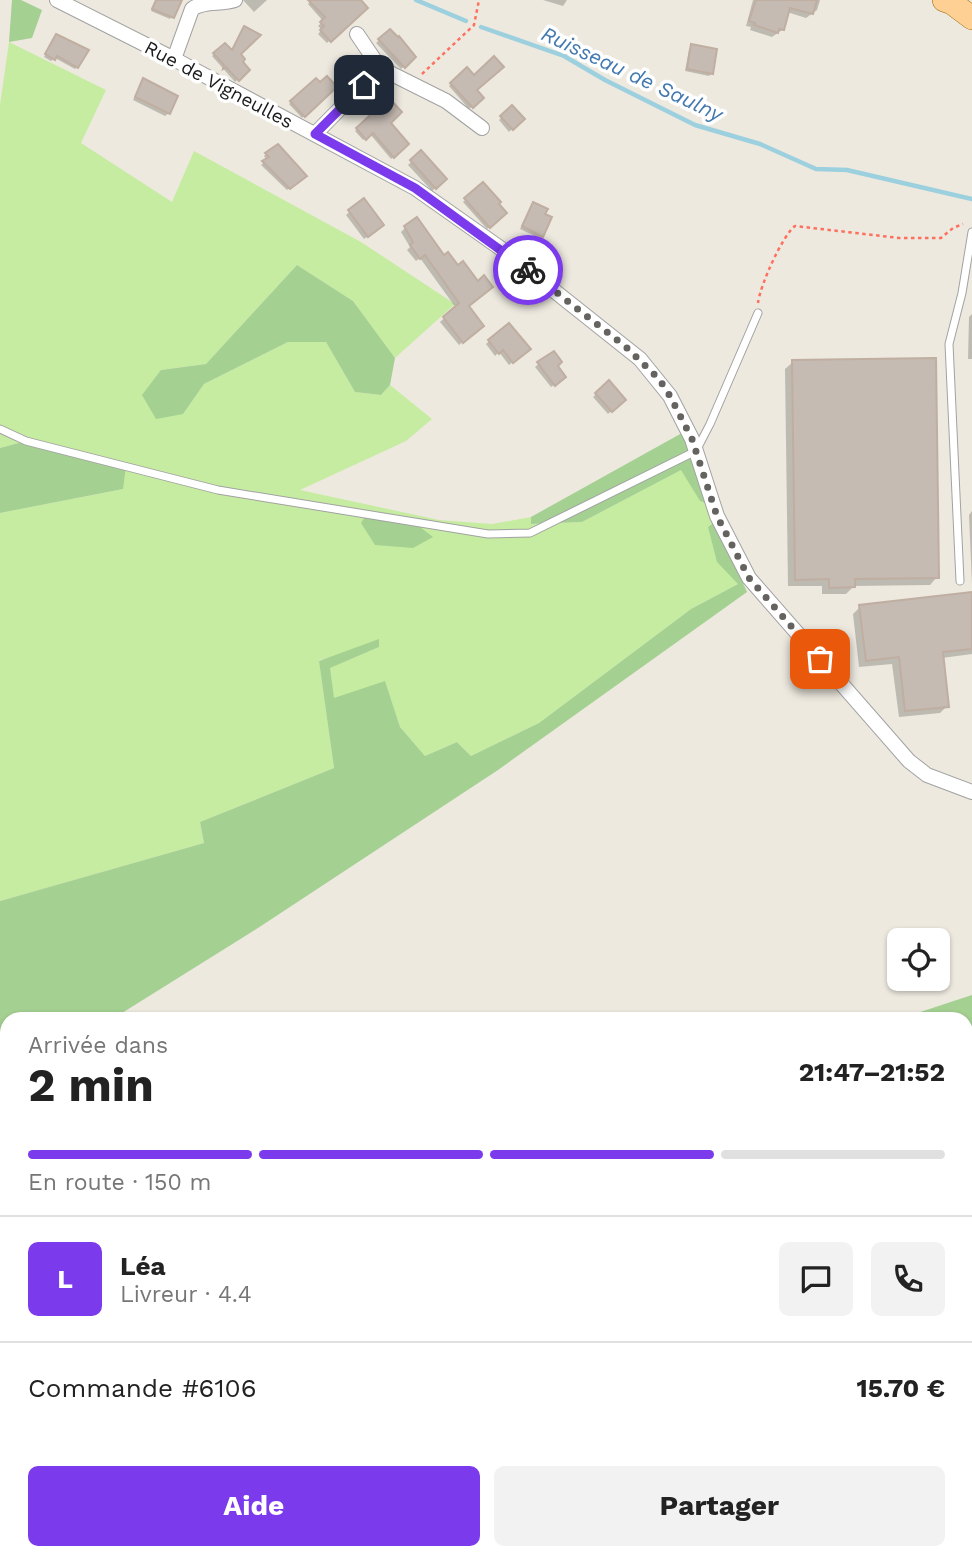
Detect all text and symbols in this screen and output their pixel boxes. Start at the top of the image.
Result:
water label: Ruisseau de Saulny [538,21,728,127]
street label: Rue de Vigneulles [141,36,297,133]
pin [334,55,394,115]
icon: home [345,66,383,104]
courier [493,235,563,305]
icon: bike [509,251,547,289]
pin [790,629,850,689]
icon: bag [801,640,839,678]
map controls [887,928,950,991]
button: locate [887,928,950,991]
text: Arrivée dans [28,1032,168,1059]
text: 21:47–21:52 [799,1057,945,1087]
text: 2 min [28,1058,154,1112]
text: En route · 150 m [28,1169,212,1196]
button: chat [779,1242,853,1316]
button: phone [871,1242,945,1316]
text: Léa [120,1251,166,1281]
text: L [57,1264,73,1294]
text: Livreur · 4.4 [120,1281,252,1308]
text: Commande #6106 [28,1373,257,1403]
text: 15.70 € [856,1373,945,1403]
button: Aide [28,1466,480,1546]
button: Partager [494,1466,945,1546]

